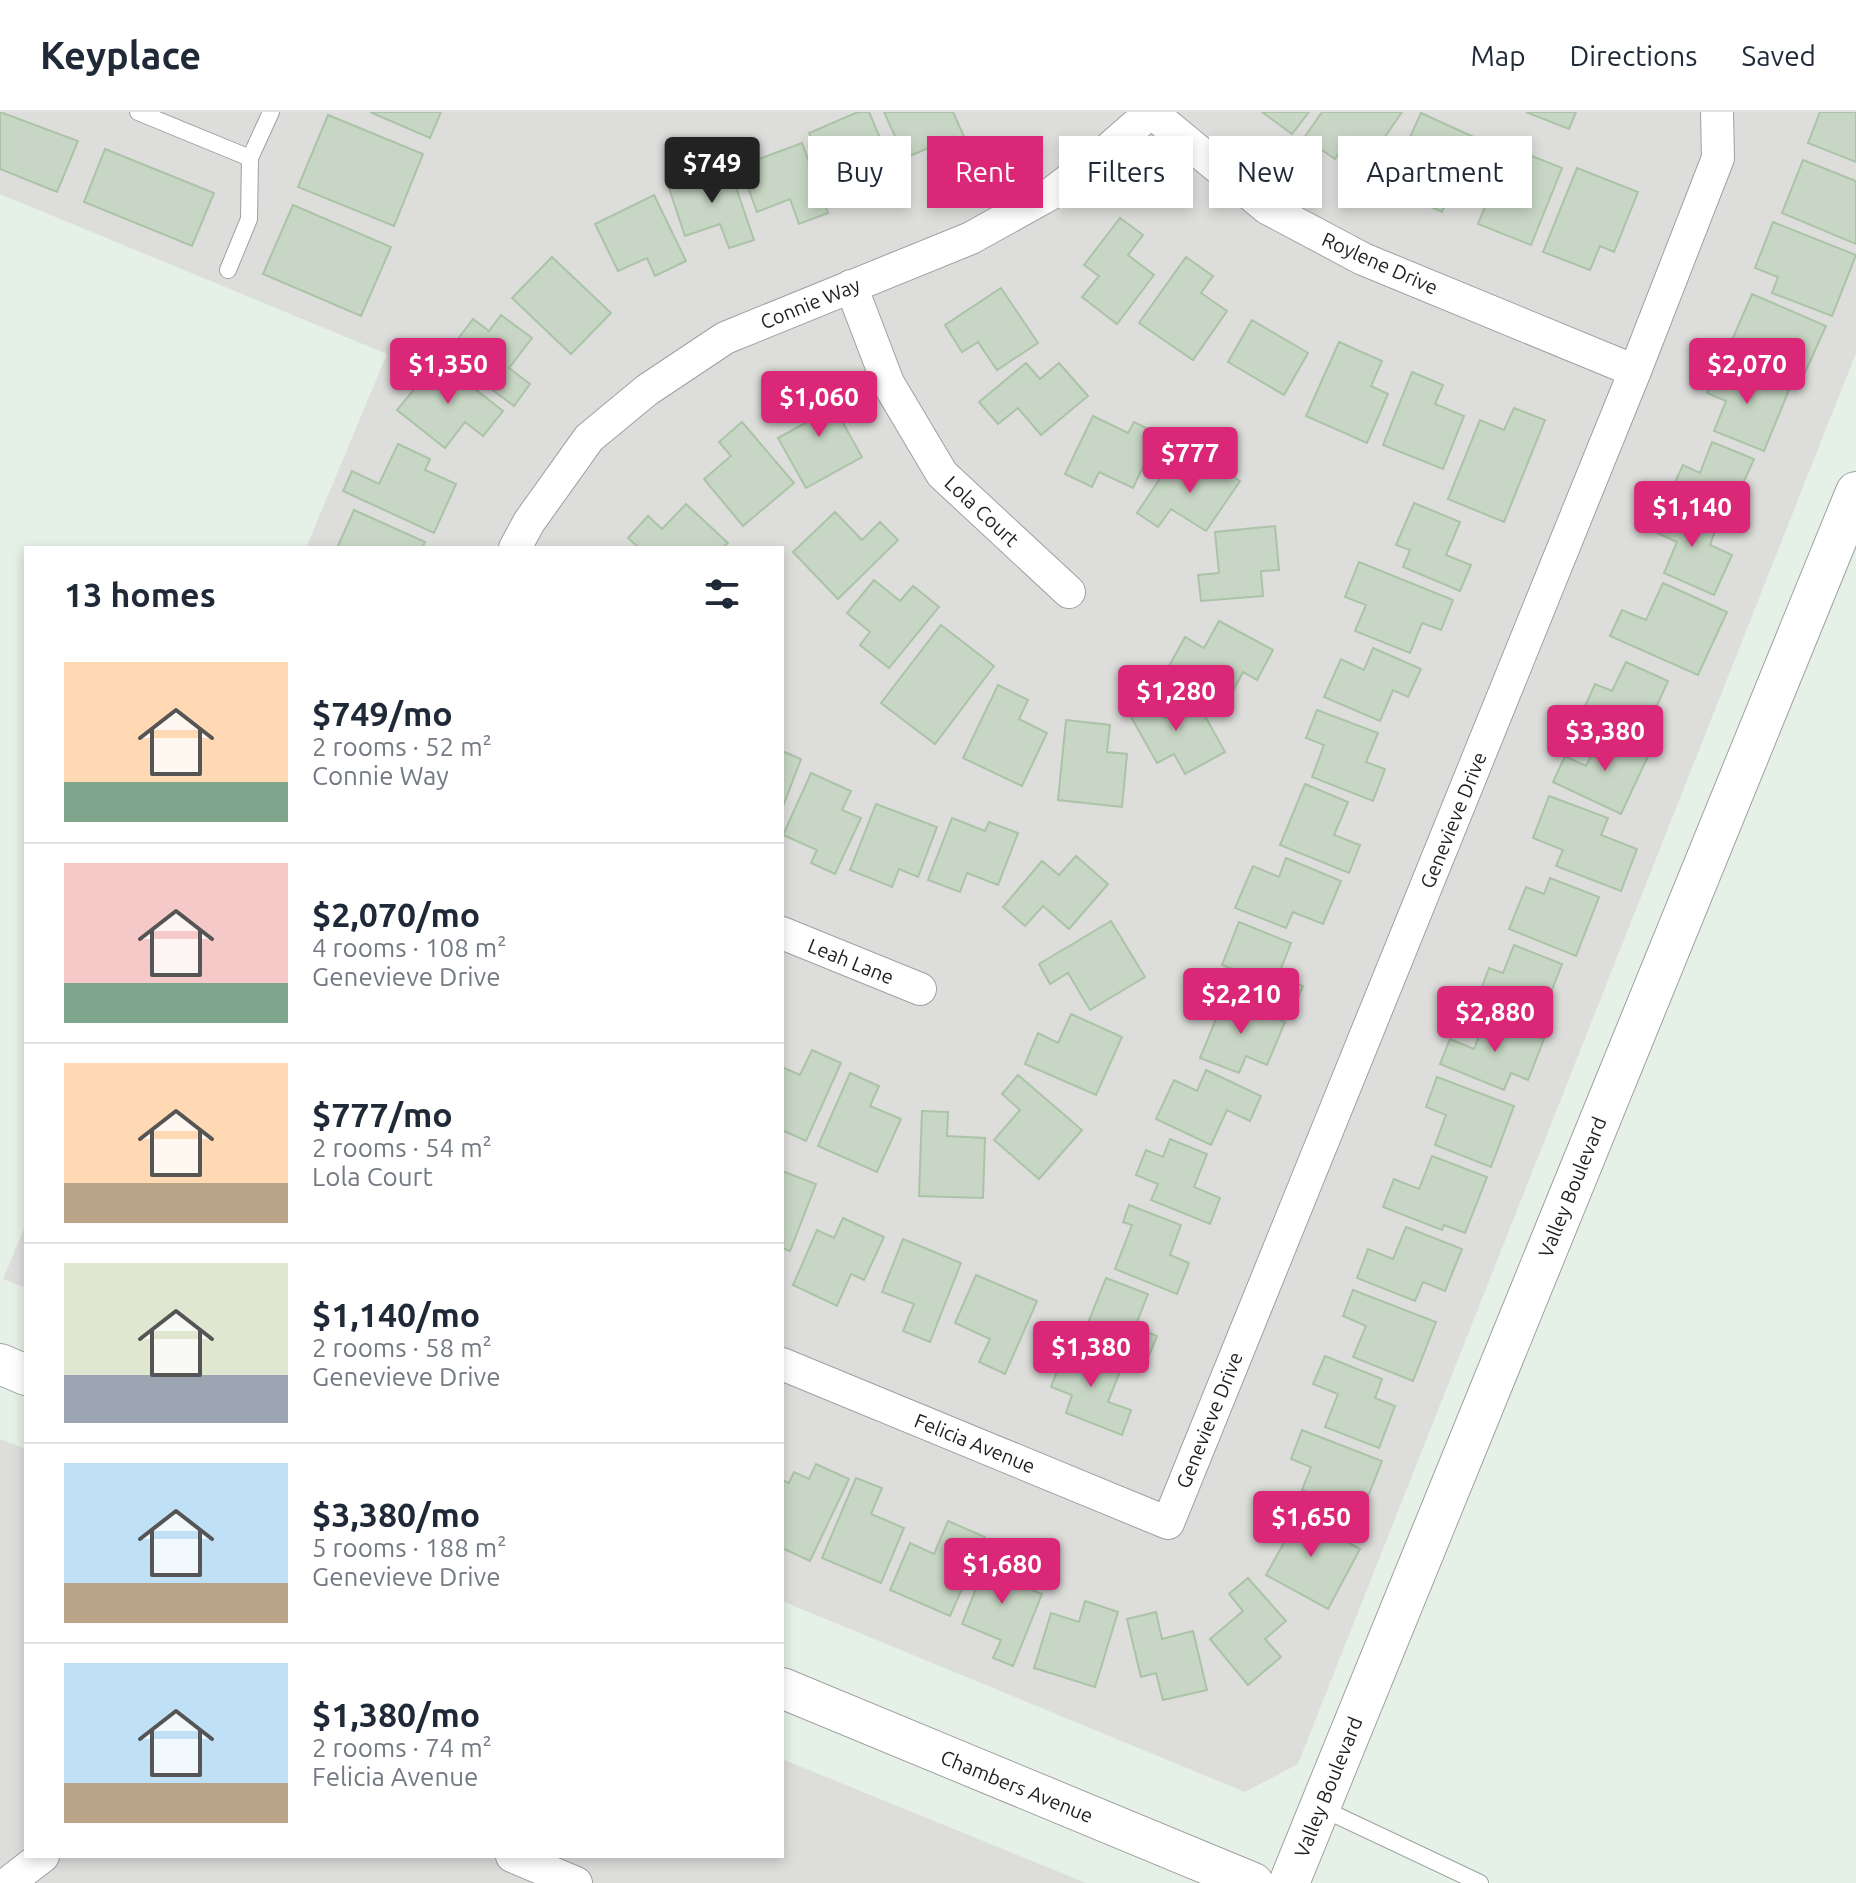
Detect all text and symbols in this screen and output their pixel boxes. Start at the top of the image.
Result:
text: Keyplace [40,34,201,76]
text: Map [1470,40,1526,71]
text: Directions [1570,40,1697,71]
text: Saved [1741,40,1816,71]
chip: Buy [808,136,911,208]
chip: Rent [927,136,1043,208]
chip: Filters [1059,136,1193,208]
chip: New [1209,136,1322,208]
chip: Apartment [1338,136,1532,208]
pin: $749 [665,137,759,205]
text: $749 [683,148,741,177]
street label: Roylene Drive [1319,227,1441,299]
street label: Connie Way [757,272,863,333]
pin: $1,350 [383,338,513,406]
pin: $2,070 [1682,338,1812,406]
text: $1,350 [408,349,488,378]
text: $2,070 [1707,349,1787,378]
pin: $1,060 [754,371,884,439]
text: $1,060 [779,382,859,411]
pin: $777 [1143,427,1237,495]
text: $777 [1161,438,1219,467]
street label: Lola Court [940,471,1024,551]
pin: $1,140 [1627,481,1757,549]
text: $1,140 [1652,492,1732,521]
icon: filters [700,572,744,616]
text: 13 homes [64,575,216,613]
pin: $1,280 [1111,665,1241,733]
text: $1,280 [1136,676,1216,705]
icon: home [128,694,224,790]
text: $749/mo [312,694,453,732]
pin: $3,380 [1540,705,1670,773]
text: $3,380 [1565,716,1645,745]
text: 2 rooms · 52 m² [312,732,492,761]
street label: Genevieve Drive [1415,748,1491,892]
text: Connie Way [312,761,449,790]
icon: home [128,895,224,991]
text: $2,070/mo [312,895,480,933]
text: 4 rooms · 108 m² [312,933,507,962]
street label: Leah Lane [805,933,897,989]
text: Genevieve Drive [312,962,501,991]
pin: $2,210 [1176,968,1306,1036]
text: $2,210 [1201,979,1281,1008]
pin: $2,880 [1430,986,1560,1054]
text: $2,880 [1455,997,1535,1026]
icon: home [128,1095,224,1191]
text: $777/mo [312,1095,453,1133]
street label: Valley Boulevard [1533,1113,1611,1261]
text: 2 rooms · 54 m² [312,1133,492,1162]
text: Lola Court [312,1162,433,1191]
icon: home [128,1295,224,1391]
text: $1,140/mo [312,1295,480,1333]
pin: $1,380 [1026,1321,1156,1389]
text: $1,380 [1051,1332,1131,1361]
text: 2 rooms · 58 m² [312,1333,492,1362]
street label: Genevieve Drive [1171,1348,1247,1492]
text: Genevieve Drive [312,1362,501,1391]
street label: Felicia Avenue [911,1408,1039,1478]
pin: $1,650 [1246,1491,1376,1559]
icon: home [128,1495,224,1591]
text: $3,380/mo [312,1495,480,1533]
text: $1,650 [1271,1502,1351,1531]
text: 5 rooms · 188 m² [312,1533,507,1562]
pin: $1,680 [937,1538,1067,1606]
text: $1,680 [962,1549,1042,1578]
text: Genevieve Drive [312,1562,501,1591]
icon: home [128,1695,224,1791]
text: $1,380/mo [312,1695,480,1733]
street label: Valley Boulevard [1289,1713,1367,1861]
text: 2 rooms · 74 m² [312,1733,492,1762]
street label: Chambers Avenue [938,1745,1096,1827]
text: Felicia Avenue [312,1762,478,1791]

